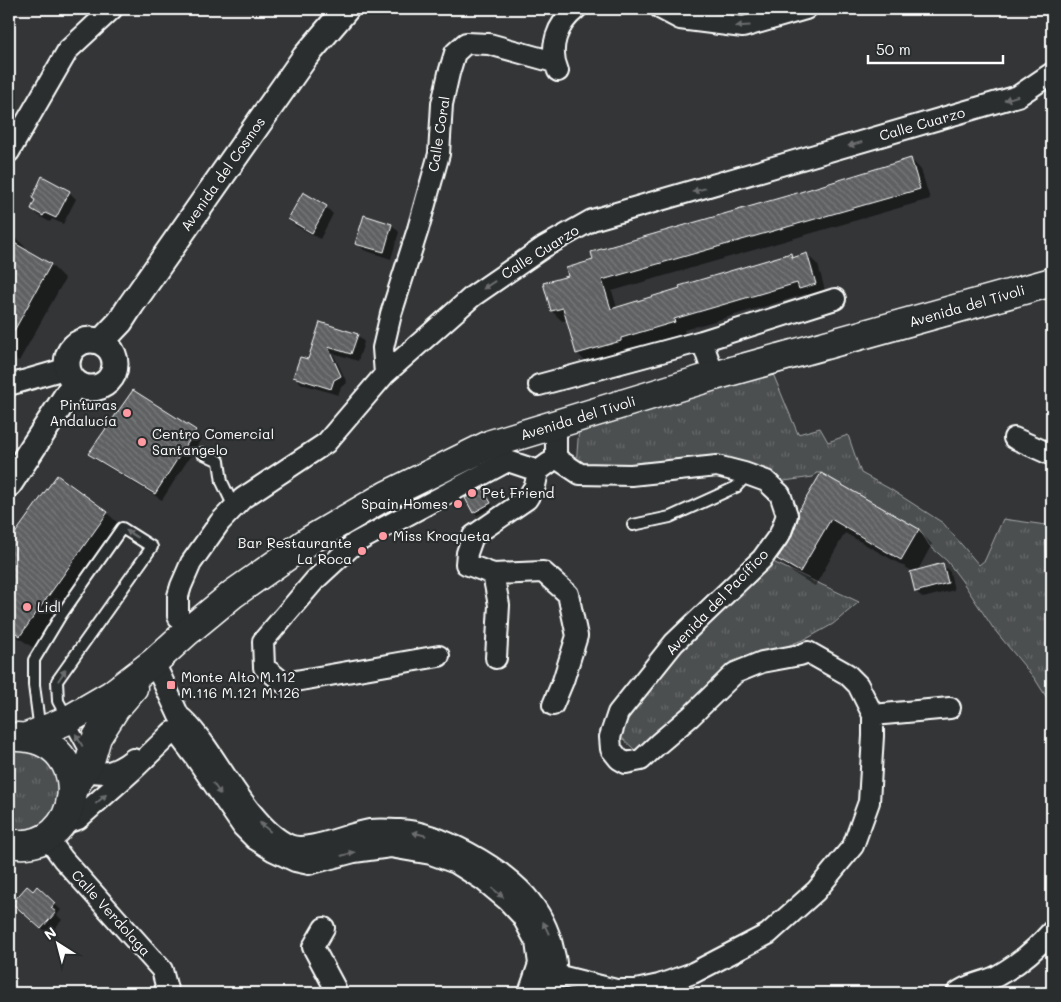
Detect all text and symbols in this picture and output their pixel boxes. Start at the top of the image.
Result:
one-way arrow [734,22,750,30]
scale bar [868,32,1004,64]
text: 50 m [876,39,911,59]
one-way arrow [1003,94,1018,102]
street label: Calle Coral [423,95,454,173]
street label: Calle Cuarzo [877,102,967,145]
street label: Avenida del Cosmos [176,113,269,235]
one-way arrow [847,140,862,148]
one-way arrow [692,186,707,194]
street label: Calle Cuarzo [497,220,582,283]
one-way arrow [483,280,496,289]
street label: Avenida del Tívoli [907,280,1027,331]
street label: Avenida del Tívoli [518,391,638,444]
place label: Pinturas Andalucía [49,395,117,430]
marker: Pinturas Andalucía [121,407,133,419]
place label: Centro Comercial Santangelo [152,424,274,459]
marker: Centro Comercial Santangelo [136,436,148,448]
place label: Pet Friend [482,483,554,502]
marker: Pet Friend [466,487,478,499]
place label: Spain Homes [361,494,448,513]
marker: Spain Homes [452,498,464,510]
place label: Miss Kroqueta [393,526,491,545]
one-way arrow [126,530,139,539]
marker: Miss Kroqueta [377,530,389,542]
place label: Bar Restaurante La Roca [238,533,352,568]
marker: Bar Restaurante La Roca [356,545,368,557]
street label: Avenida del Pacífico [661,545,772,659]
place label: Lidl [37,597,61,616]
marker: Lidl [21,601,33,613]
place label: Monte Alto M.112 M.116 M.121 M.126 [181,667,300,702]
one-way arrow [57,668,67,682]
marker: Monte Alto M.112 M.116 M.121 M.126 [165,679,177,691]
one-way arrow [75,734,84,747]
one-way arrow [213,783,222,796]
one-way arrow [94,793,107,804]
one-way arrow [260,821,272,833]
one-way arrow [412,830,427,838]
one-way arrow [340,850,355,858]
street label: Calle Verdolaga [68,865,155,960]
one-way arrow [491,887,504,898]
north arrow [32,920,82,970]
one-way arrow [541,921,549,935]
text: N [40,922,60,944]

